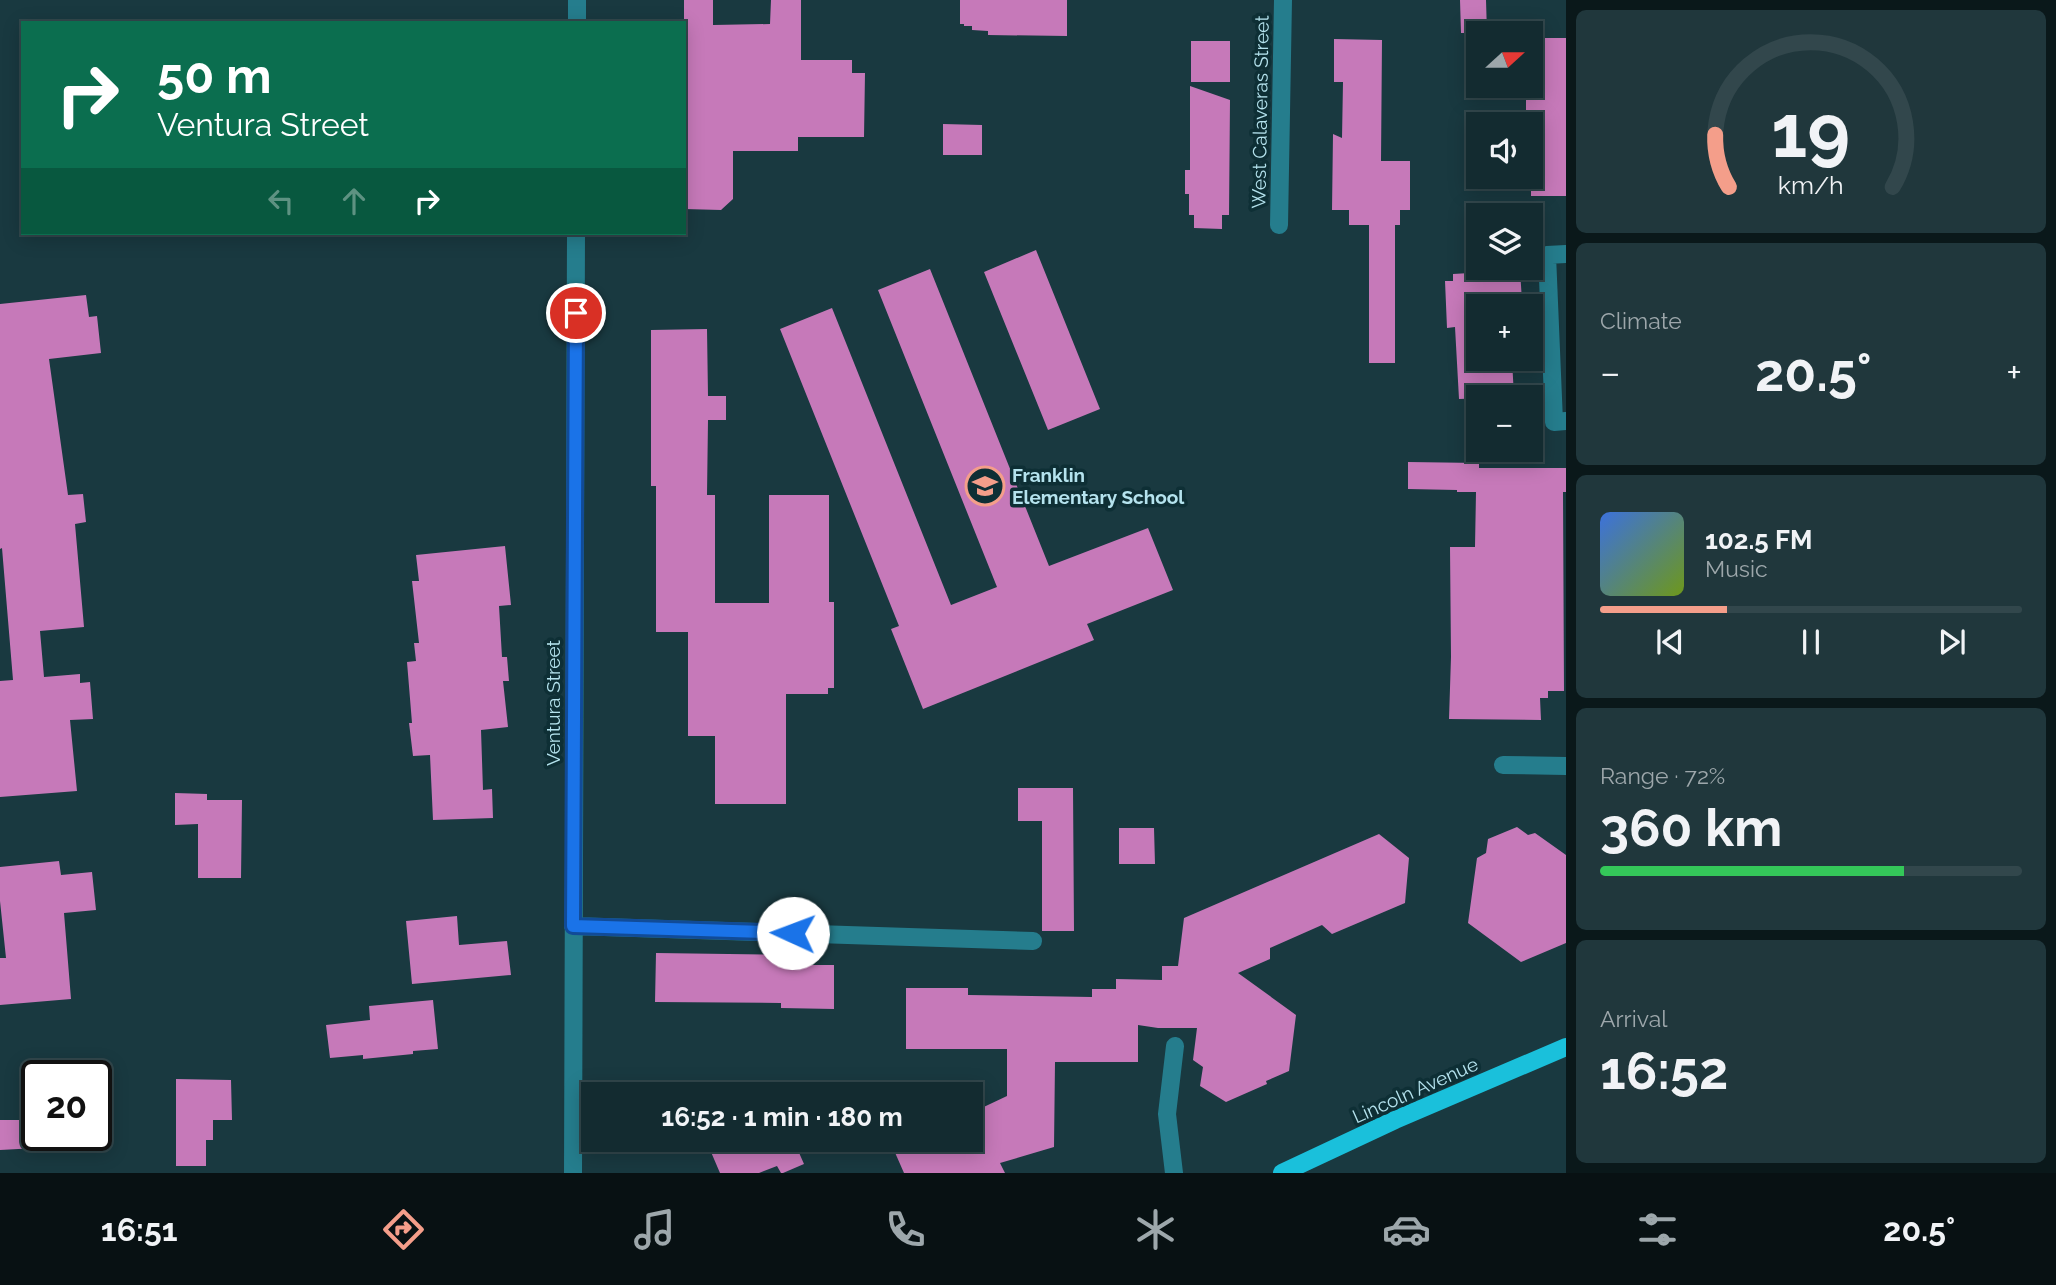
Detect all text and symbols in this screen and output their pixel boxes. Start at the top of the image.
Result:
street label: West Calaveras Street [1247,15,1273,209]
north arrow [1466,21,1544,98]
map controls [1466,21,1543,462]
text: 50 m [157,47,272,104]
icon: right [42,49,133,140]
text: 19 [1772,90,1850,175]
text: Ventura Street [157,106,369,143]
button: sound [1466,112,1543,189]
text: km/h [1778,170,1844,200]
icon: left [262,182,300,220]
icon: ahead [335,182,373,220]
icon: right [408,182,446,220]
button: layers [1466,203,1543,280]
pin [546,283,606,343]
icon: arrive [557,294,595,332]
button: + [1466,294,1543,371]
text: Climate [1600,307,1682,334]
text: 20.5° [1755,342,1872,403]
text: − [1600,350,1620,395]
text: + [2006,350,2022,395]
button: − [1466,385,1543,462]
place label: Franklin Elementary School [1012,464,1185,508]
school or university icon: Franklin Elementary School [964,465,1006,507]
text: 102.5 FM [1705,525,1812,555]
text: Music [1705,555,1768,582]
icon: previous [1651,623,1689,661]
icon: pause [1792,623,1830,661]
icon: next [1933,623,1971,661]
street label: Ventura Street [542,639,564,766]
text: Range · 72% [1600,762,1725,789]
text: 360 km [1600,797,1782,858]
position arrow [756,896,830,970]
text: Arrival [1600,1005,1667,1032]
text: 16:52 [1600,1040,1728,1101]
street label: Lincoln Avenue [1349,1052,1481,1128]
speed limit sign: 20 [21,1060,112,1151]
text: 16:52 · 1 min · 180 m [661,1102,903,1132]
icon: directions [379,1205,428,1254]
icon: music [630,1205,679,1254]
icon: phone [881,1205,930,1254]
icon: climate [1131,1205,1180,1254]
icon: car [1382,1205,1431,1254]
icon: filters [1633,1205,1682,1254]
text: 16:51 [101,1211,178,1248]
text: 20.5° [1883,1211,1955,1248]

